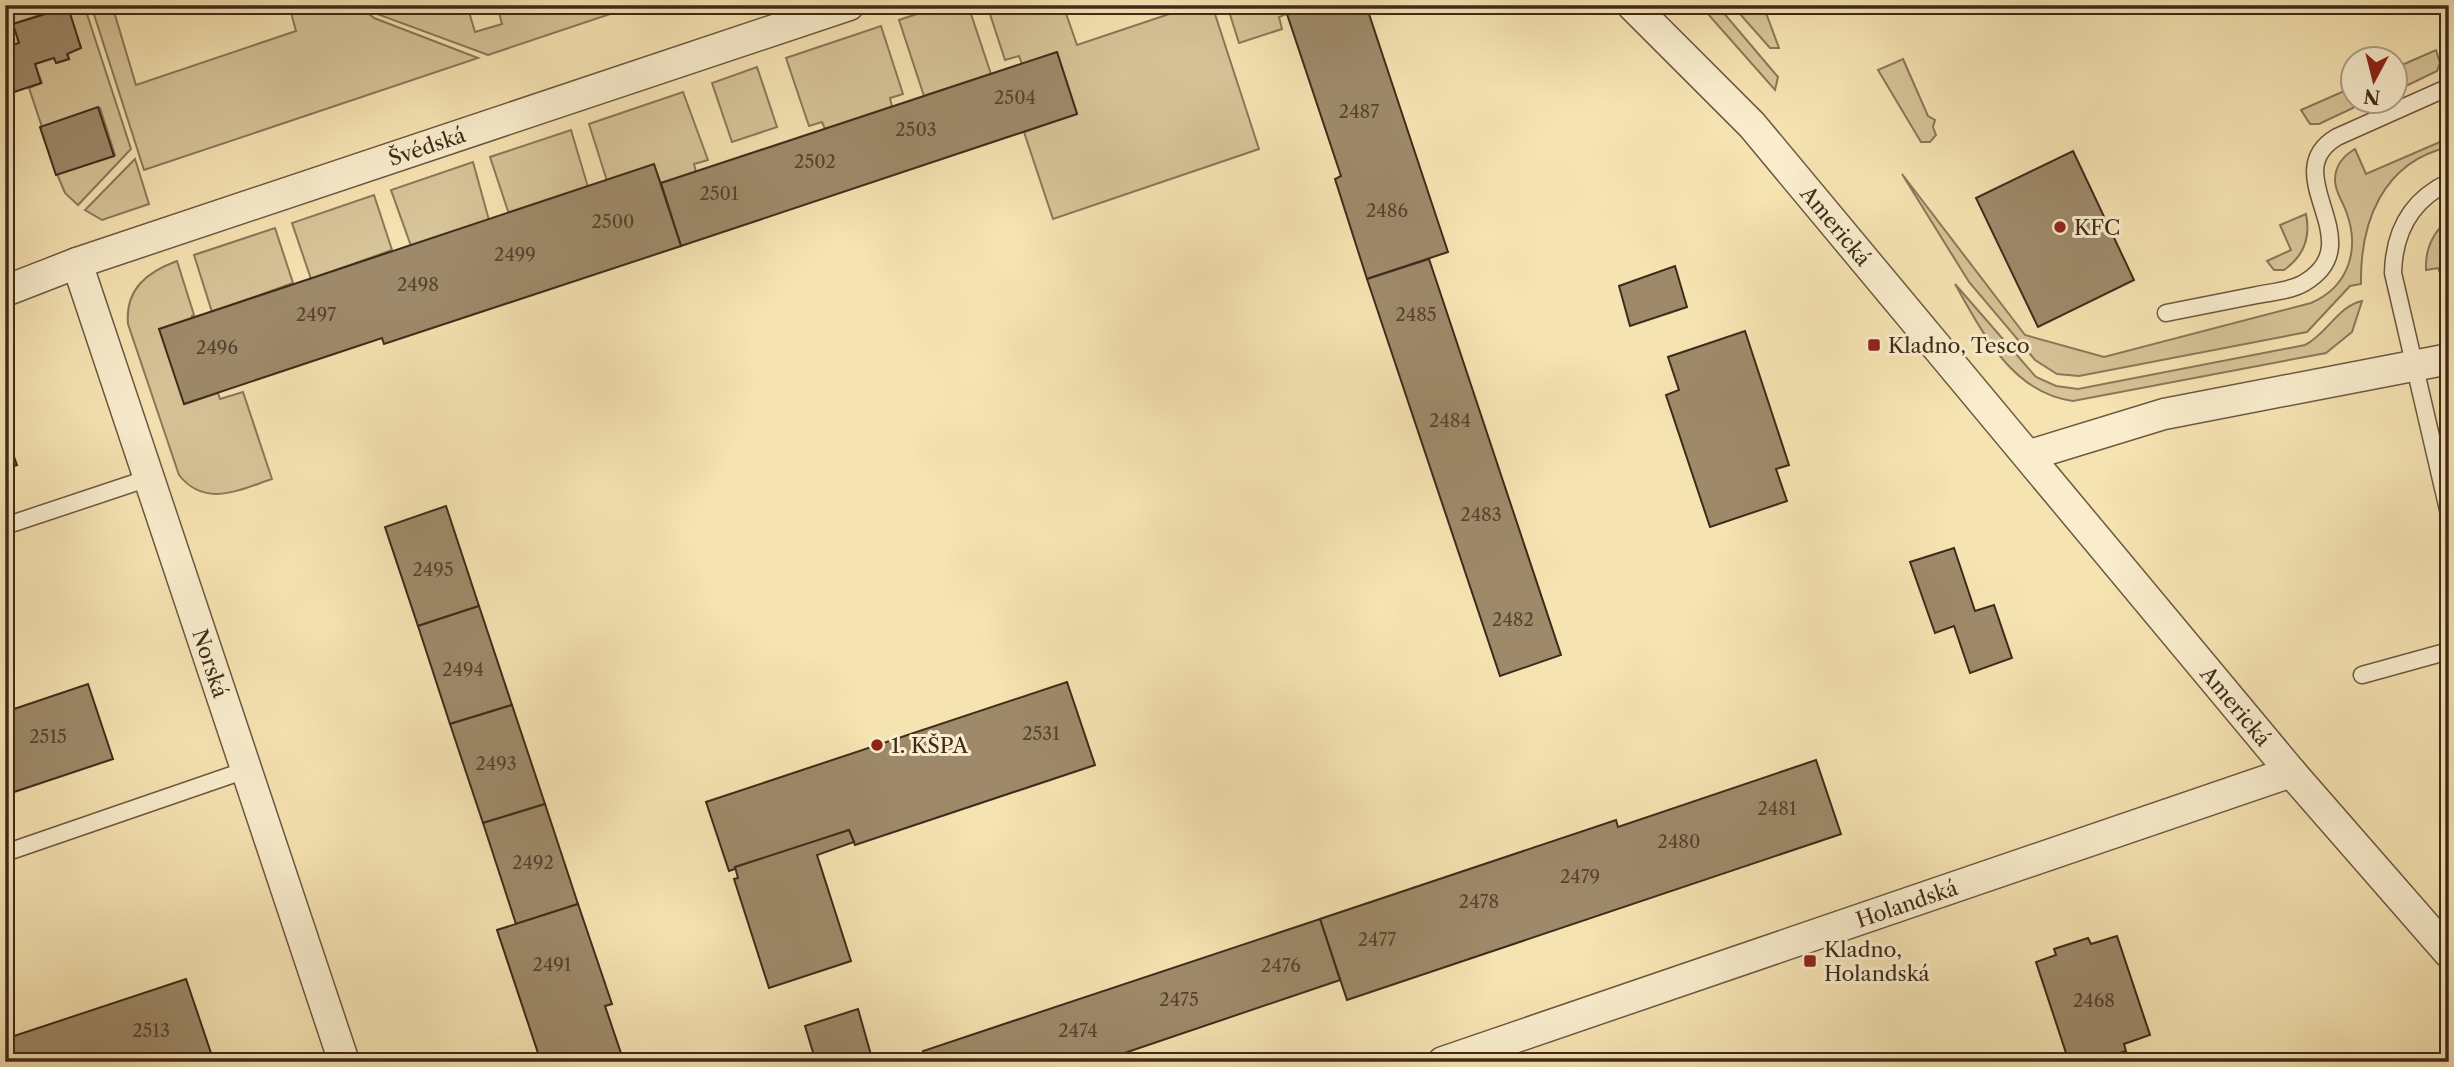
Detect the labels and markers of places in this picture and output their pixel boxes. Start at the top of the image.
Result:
place label: KFC [2074,215,2120,240]
marker: KFC [2052,219,2068,235]
place label: Kladno, Tesco [1888,333,2030,358]
marker: Kladno, Tesco [1866,337,1882,353]
place label: 1. KŠPA [891,733,969,758]
marker: 1. KŠPA [869,737,885,753]
place label: Kladno, Holandská [1824,937,1930,986]
marker: Kladno, Holandská [1802,953,1818,969]

